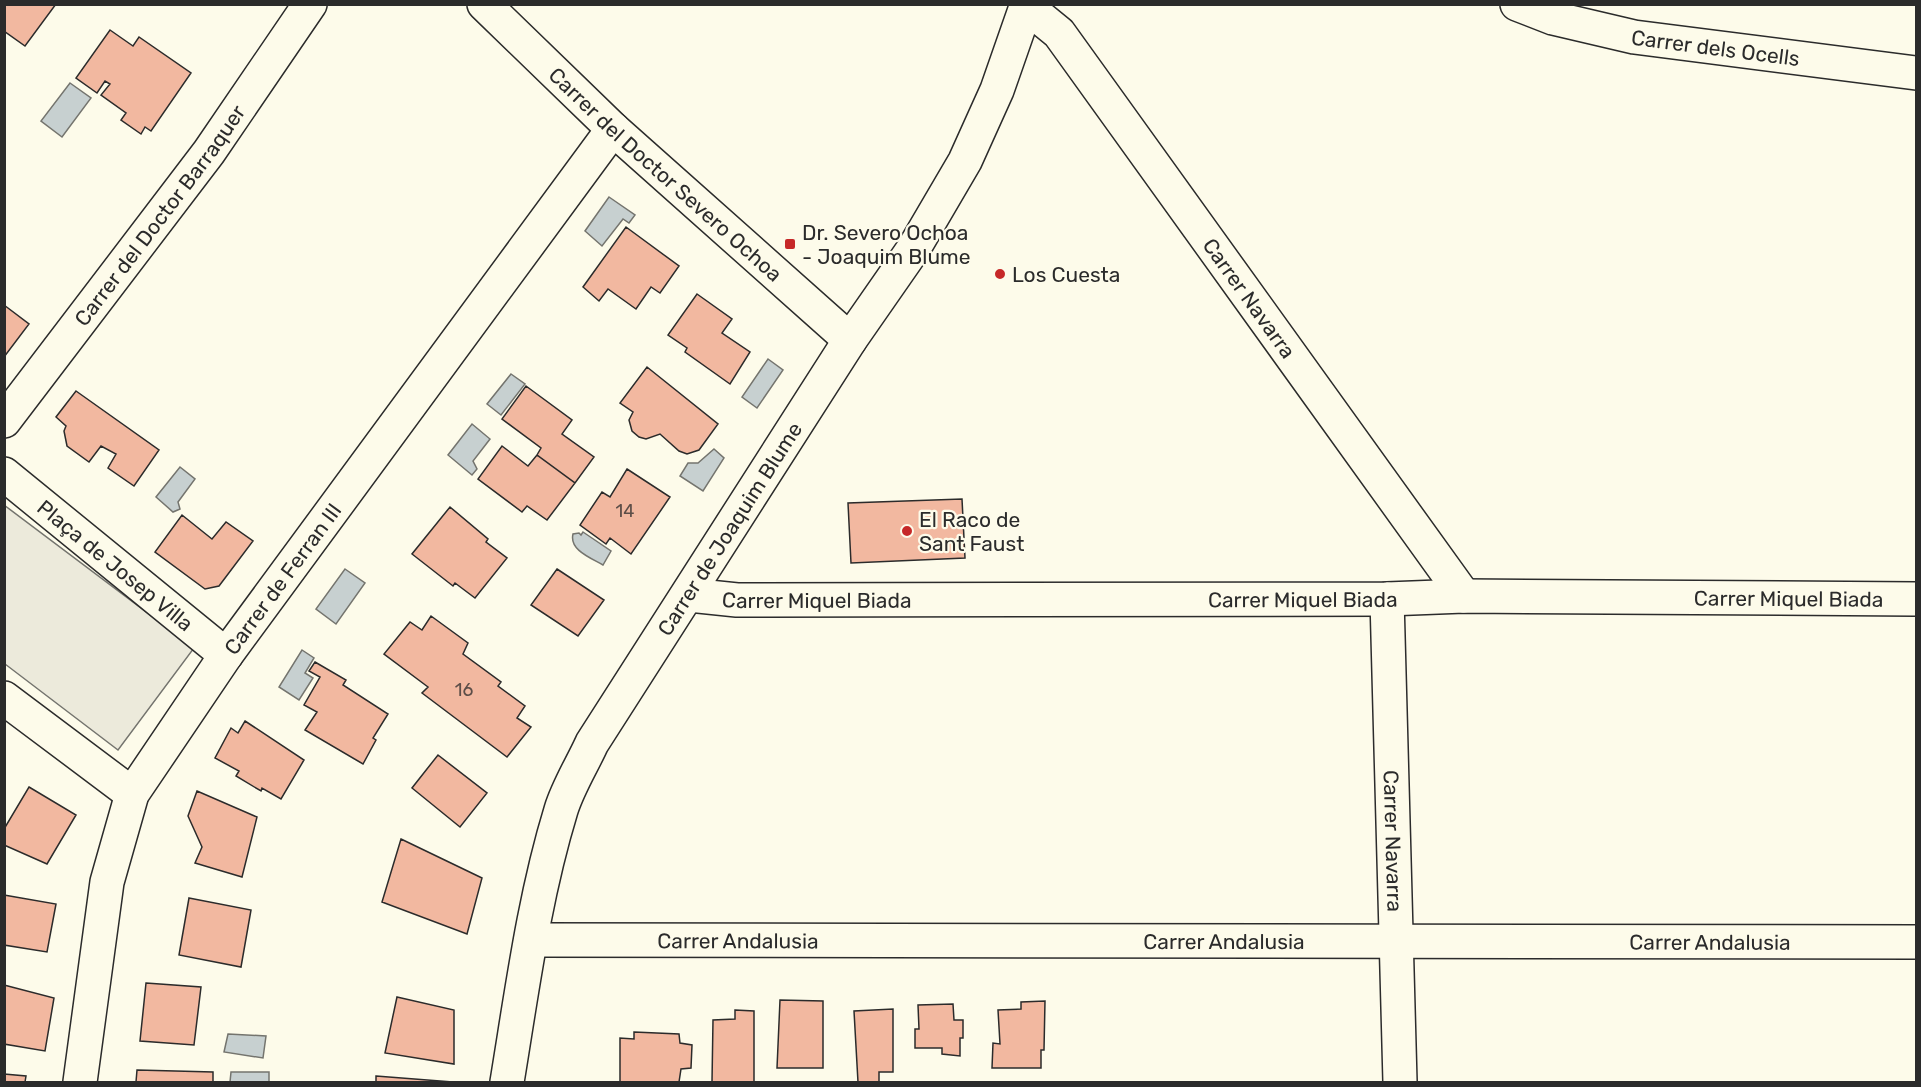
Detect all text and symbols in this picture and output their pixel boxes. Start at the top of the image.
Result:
street label: Carrer dels Ocells [1630,24,1801,71]
street label: Carrer del Doctor Severo Ochoa [544,62,787,286]
street label: Carrer del Doctor Barraquer [69,100,250,330]
place label: Dr. Severo Ochoa - Joaquim Blume [802,220,971,269]
street label: Carrer Navarra [1198,233,1301,363]
marker: Dr. Severo Ochoa - Joaquim Blume [783,237,797,251]
place label: Los Cuesta [1012,262,1120,287]
marker: Los Cuesta [993,267,1007,281]
street label: Carrer de Joaquim Blume [652,417,807,640]
street label: Plaça de Josep Villa [33,494,199,636]
street label: Carrer de Ferran III [218,498,346,659]
house number: 14 [616,500,634,522]
place label: El Raco de Sant Faust [919,507,1024,556]
marker: El Raco de Sant Faust [900,524,914,538]
street label: Carrer Miquel Biada [1694,585,1884,611]
street label: Carrer Miquel Biada [721,586,912,613]
street label: Carrer Miquel Biada [1208,586,1398,612]
house number: 16 [455,679,473,701]
street label: Carrer Navarra [1379,770,1408,912]
street label: Carrer Andalusia [657,928,819,953]
street label: Carrer Andalusia [1143,928,1305,954]
street label: Carrer Andalusia [1629,929,1791,954]

